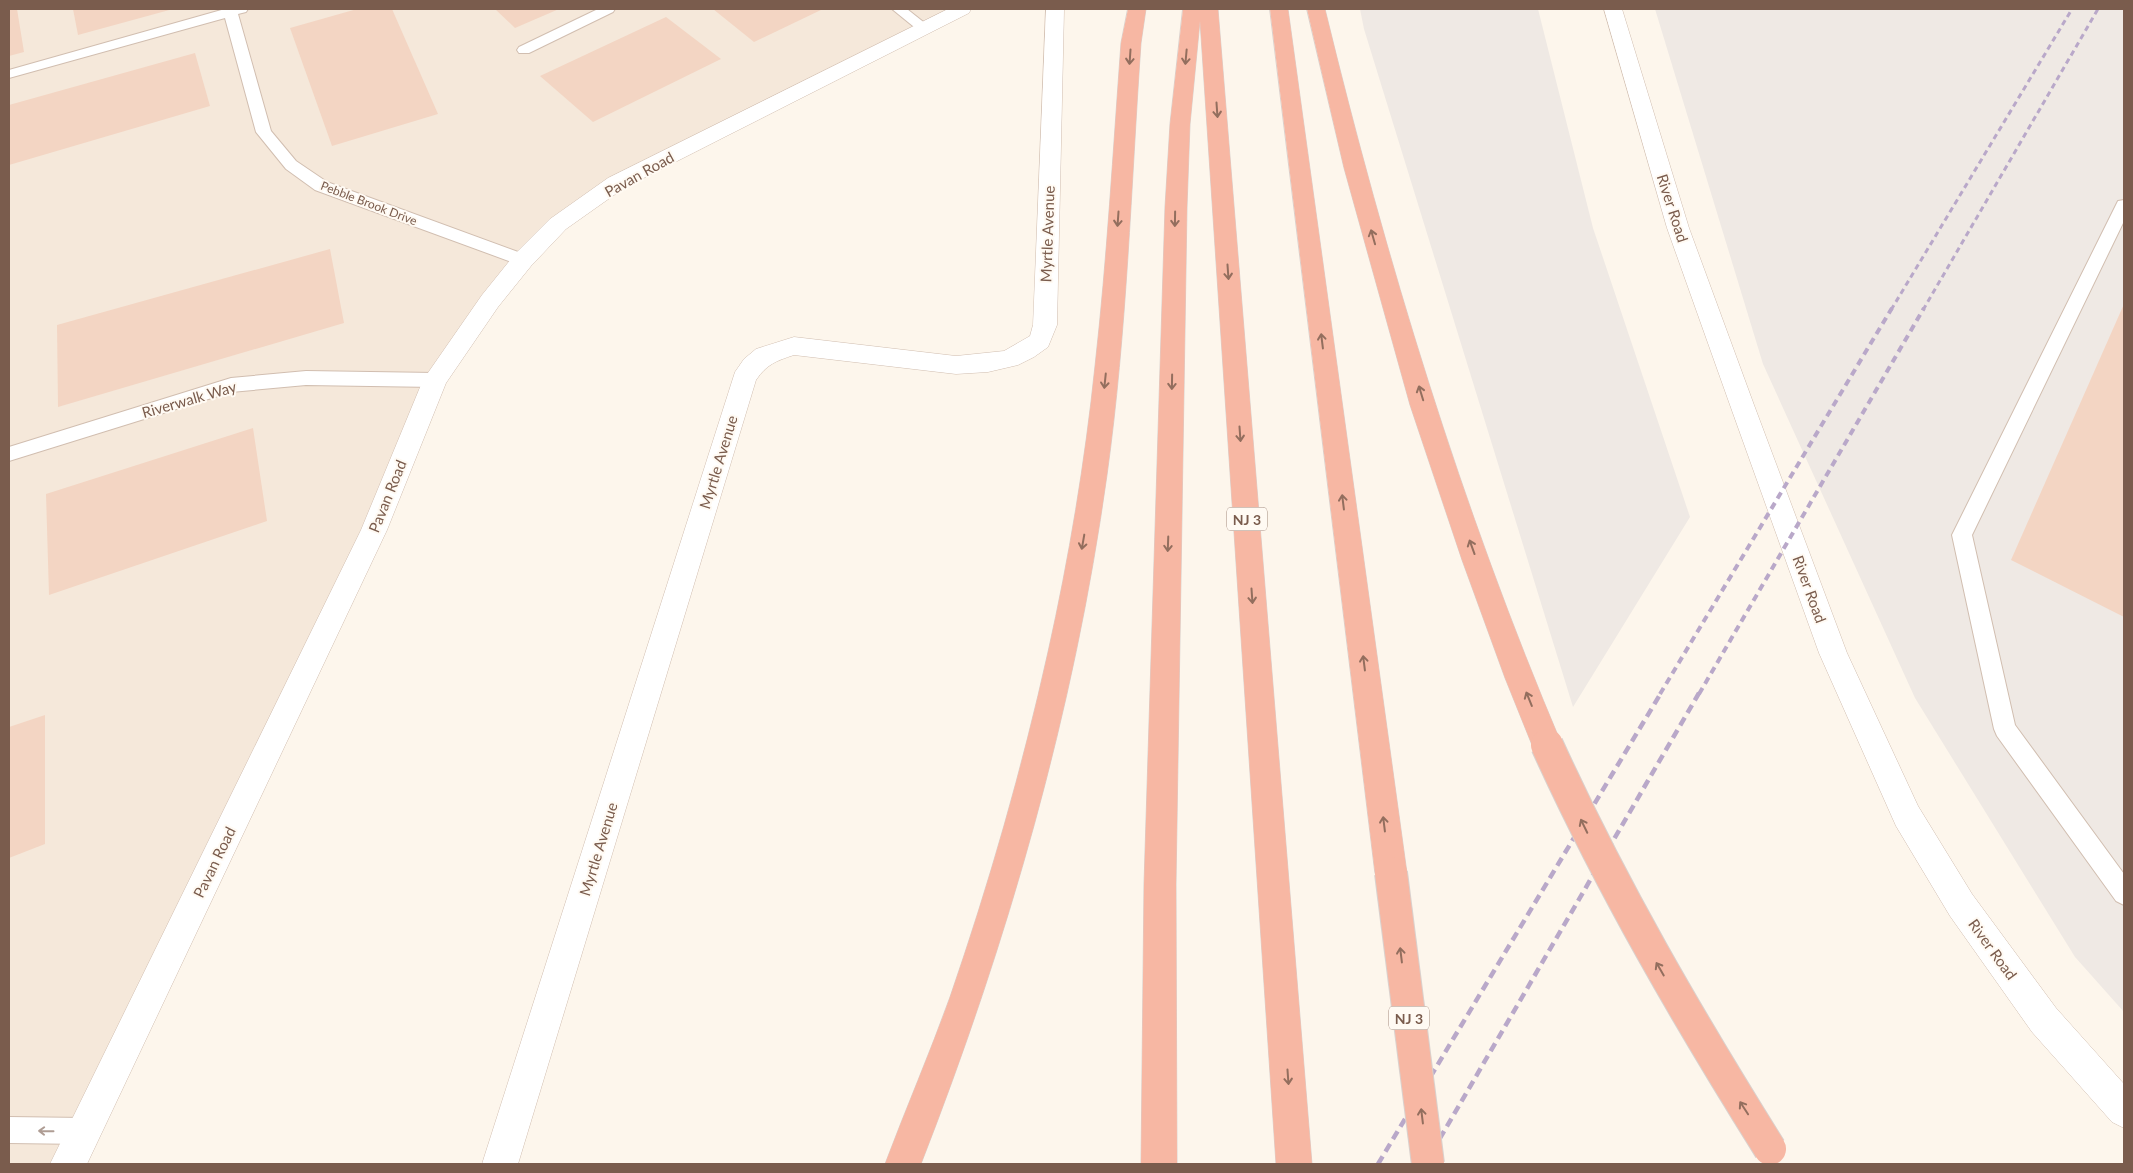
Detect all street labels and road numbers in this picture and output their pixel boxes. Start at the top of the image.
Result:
street label: Pavan Road [601,148,677,200]
street label: River Road [1654,172,1692,244]
street label: Pebble Brook Drive [319,178,419,228]
street label: Myrtle Avenue [1036,185,1058,283]
street label: Riverwalk Way [140,377,239,421]
street label: Myrtle Avenue [695,413,741,511]
street label: Pavan Road [364,457,410,535]
road number: NJ 3 [1227,508,1267,530]
street label: River Road [1789,553,1831,625]
street label: Myrtle Avenue [575,800,621,898]
street label: Pavan Road [189,824,239,900]
street label: River Road [1965,915,2021,983]
road number: NJ 3 [1389,1006,1429,1030]

